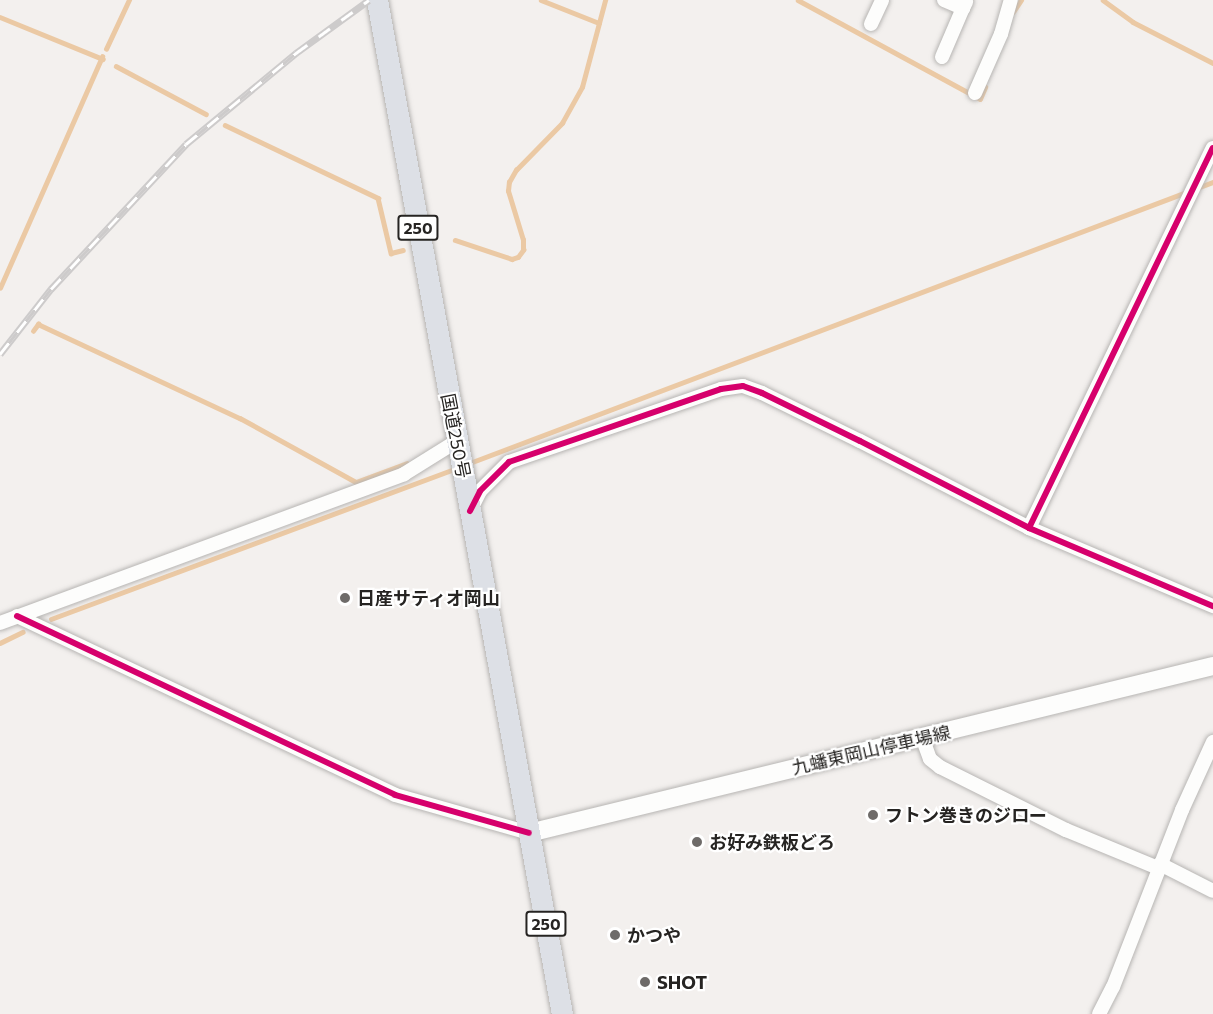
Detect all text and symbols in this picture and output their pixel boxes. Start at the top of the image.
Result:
road number: 250 [397,215,439,241]
street label: 国道250号 [437,392,475,480]
place label: 日産サティオ岡山 [357,587,501,609]
marker: 日産サティオ岡山 [338,591,352,605]
street label: 九蟠東岡山停車場線 [790,721,952,779]
place label: フトン巻きのジロー [885,804,1047,826]
marker: フトン巻きのジロー [866,808,880,822]
place label: お好み鉄板どろ [709,831,835,853]
marker: お好み鉄板どろ [690,835,704,849]
road number: 250 [525,911,567,937]
place label: かつや [627,924,681,946]
marker: かつや [608,928,622,942]
place label: SHOT [657,971,707,993]
marker: SHOT [638,975,652,989]

